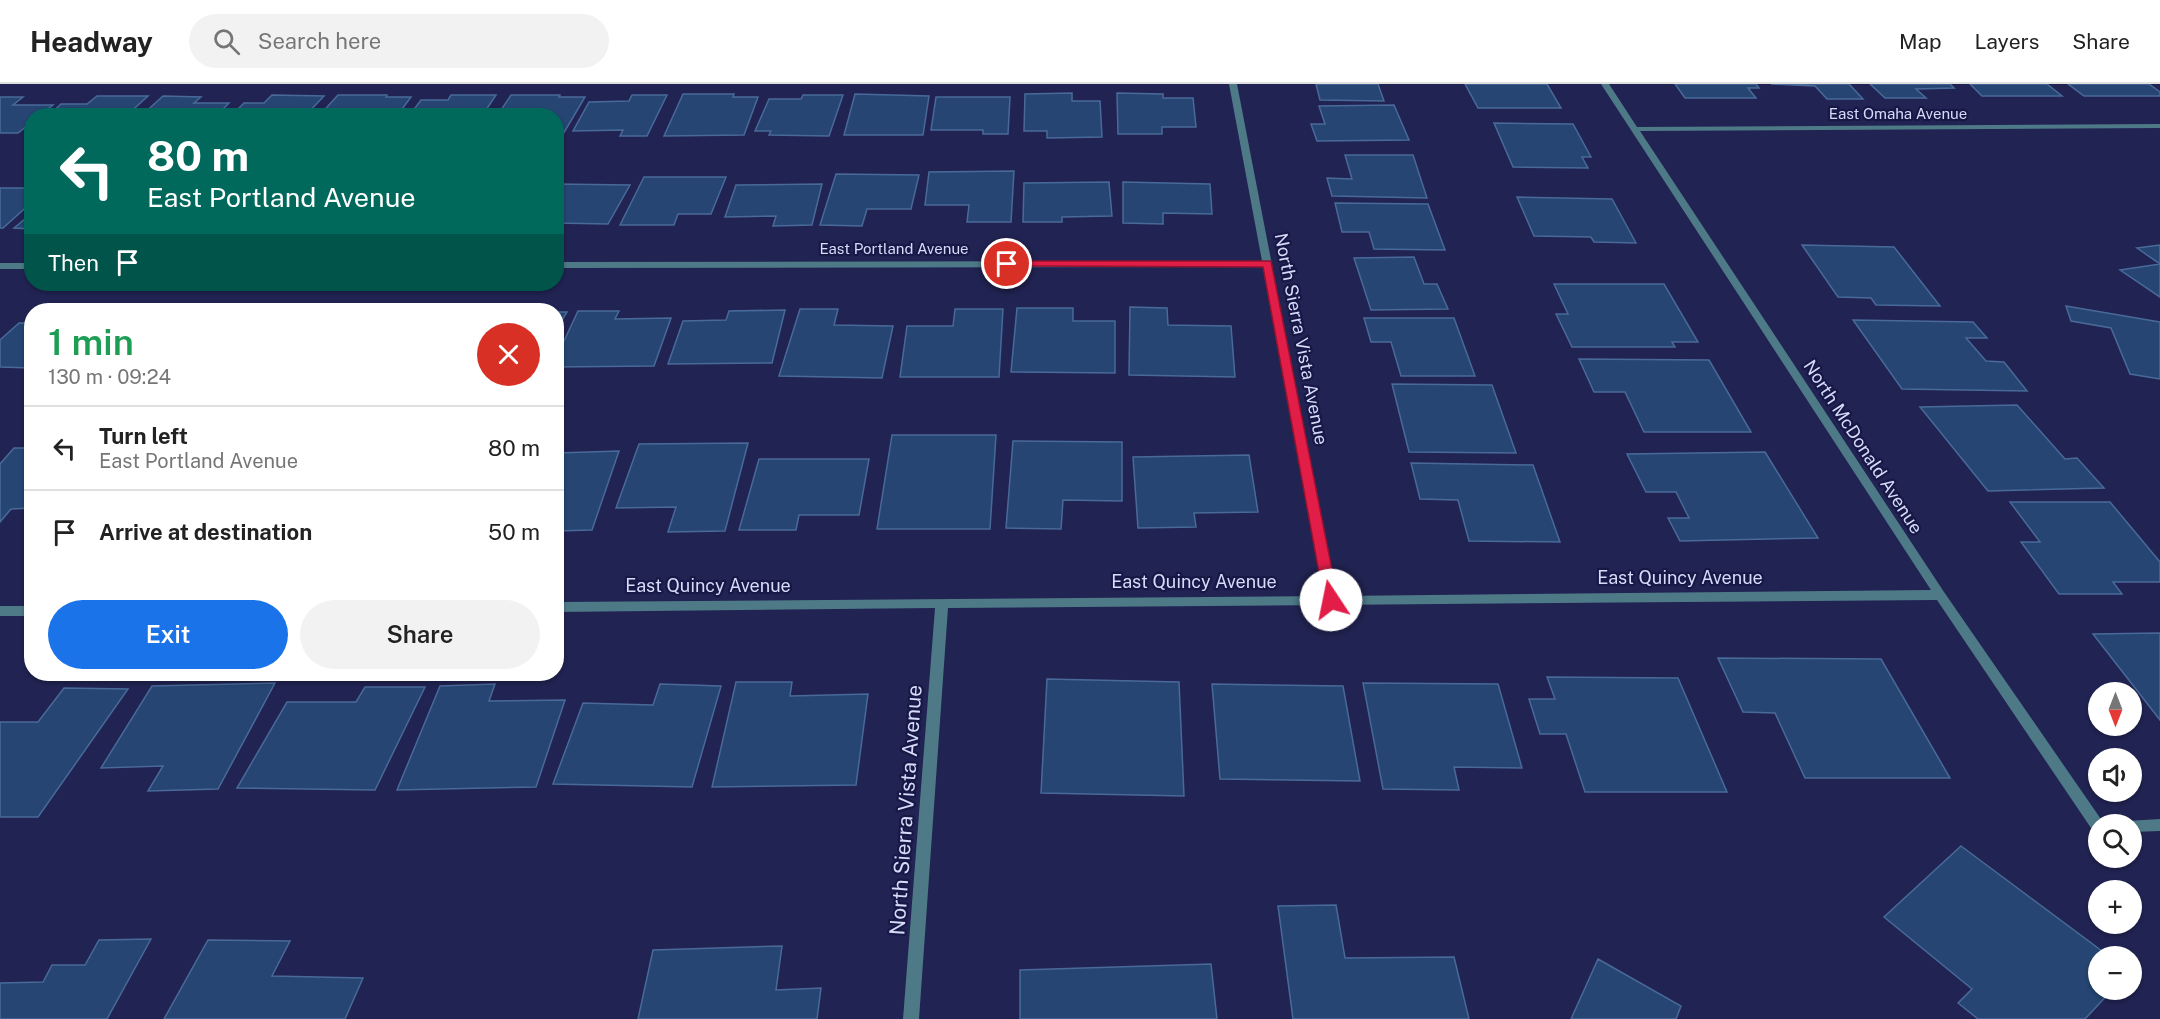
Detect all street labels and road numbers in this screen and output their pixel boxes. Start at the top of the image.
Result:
street label: East Omaha Avenue [1829,105,1967,122]
street label: North Sierra Vista Avenue [1271,231,1332,446]
street label: East Portland Avenue [819,240,969,257]
street label: North McDonald Avenue [1799,356,1927,537]
street label: East Quincy Avenue [1597,567,1763,588]
street label: East Quincy Avenue [1111,571,1277,592]
street label: East Quincy Avenue [625,575,791,596]
street label: North Sierra Vista Avenue [884,684,927,936]

